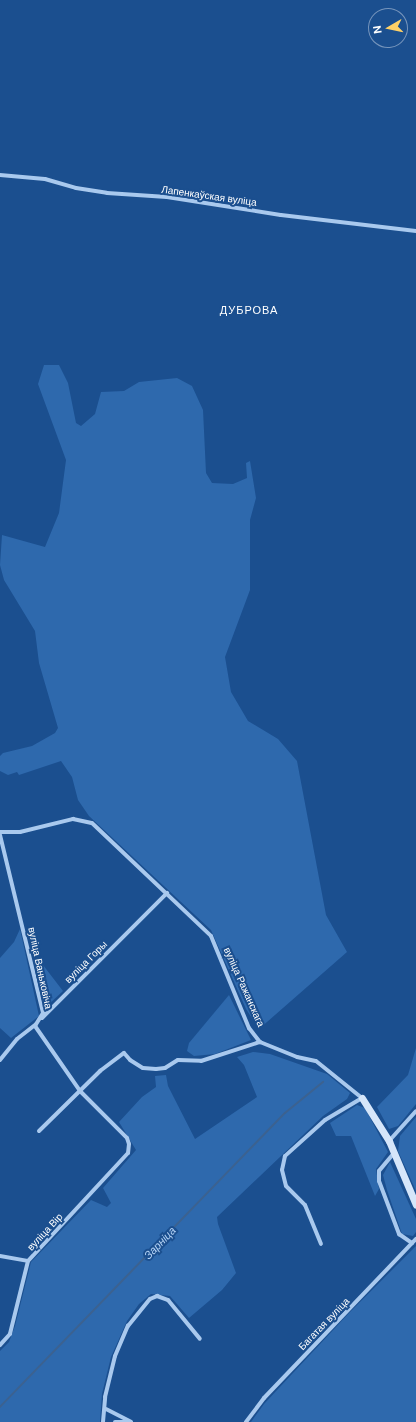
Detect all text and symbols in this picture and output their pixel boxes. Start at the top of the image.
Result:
north arrow [368,8,408,48]
text: N [370,25,385,35]
street label: Лапенкаўская вуліца [161,183,257,209]
district label: ДУБРОВА [220,303,278,317]
street label: вуліца Ваньковіча [25,926,55,1010]
street label: вуліца Горы [62,938,110,986]
street label: вуліца Ражанскага [221,945,267,1029]
street label: вуліца Вір [25,1211,65,1253]
water label: Зарніца [141,1224,179,1262]
street label: Багатая вуліца [296,1295,352,1353]

